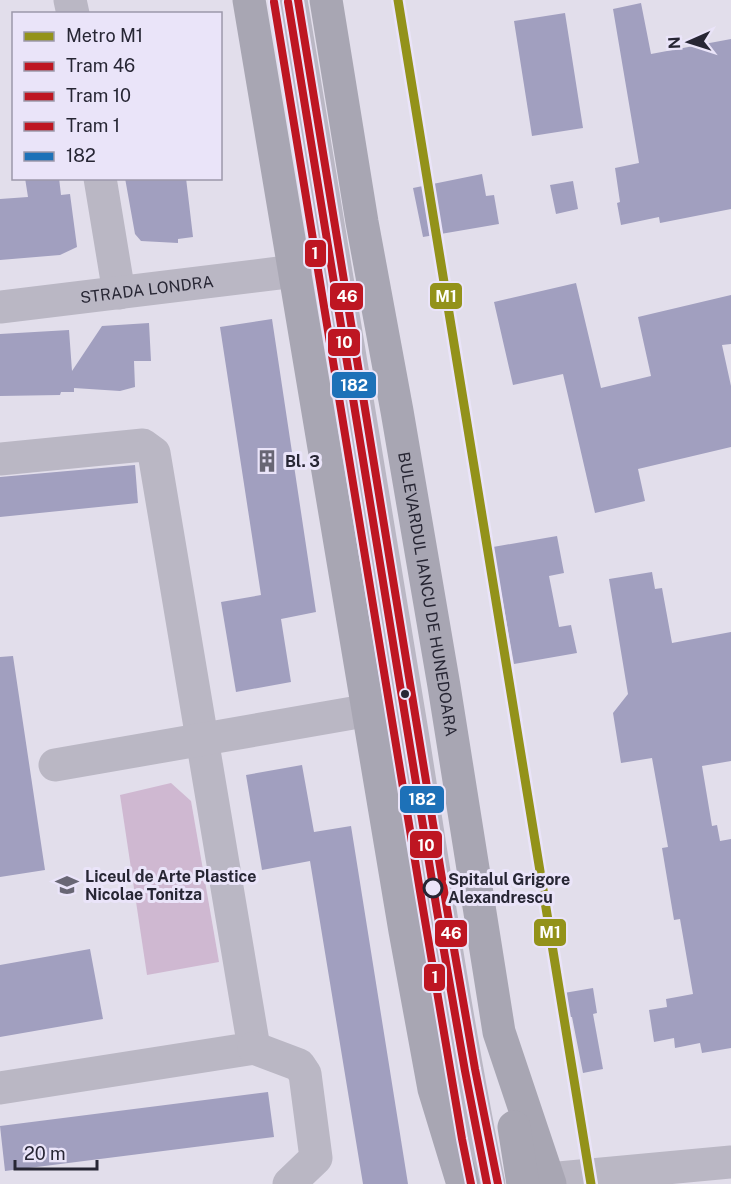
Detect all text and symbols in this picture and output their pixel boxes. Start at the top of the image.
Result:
legend [12,12,222,180]
north arrow [659,12,719,72]
text: Metro M1 [66,25,143,46]
text: N [665,36,684,50]
text: Tram 46 [66,55,135,76]
text: Tram 10 [66,85,131,106]
text: Tram 1 [66,115,120,136]
text: 182 [66,145,96,166]
line badge: 1 [304,239,327,268]
text: 1 [312,244,318,263]
street label: STRADA LONDRA [79,272,215,307]
line badge: 46 [329,282,364,311]
line badge: M1 [429,282,463,310]
text: 46 [336,287,358,306]
text: M1 [435,287,457,306]
line badge: 10 [327,328,361,357]
text: 10 [335,333,353,352]
line badge: 182 [331,371,377,399]
text: 182 [340,376,368,395]
building icon: Bl. 3 [254,448,280,474]
street label: BULEVARDUL IANCU DE HUNEDOARA [395,451,461,738]
place label: Bl. 3 [285,452,320,471]
unlabelled marker [399,688,411,700]
line badge: 182 [399,785,445,814]
text: 182 [408,790,436,809]
line badge: 10 [409,830,443,859]
text: 10 [417,836,435,855]
place label: Liceul de Arte Plastice Nicolae Tonitza [85,867,256,904]
place label: Spitalul Grigore Alexandrescu [448,870,570,907]
school or university icon: Liceul de Arte Plastice Nicolae Tonitza [54,872,80,898]
marker: Spitalul Grigore Alexandrescu [423,878,443,898]
line badge: M1 [533,918,567,947]
line badge: 46 [434,919,468,948]
text: M1 [539,923,561,942]
text: 46 [440,924,462,943]
line badge: 1 [423,963,446,992]
text: 1 [432,968,438,987]
scale bar [15,1133,98,1171]
text: 20 m [24,1143,66,1164]

